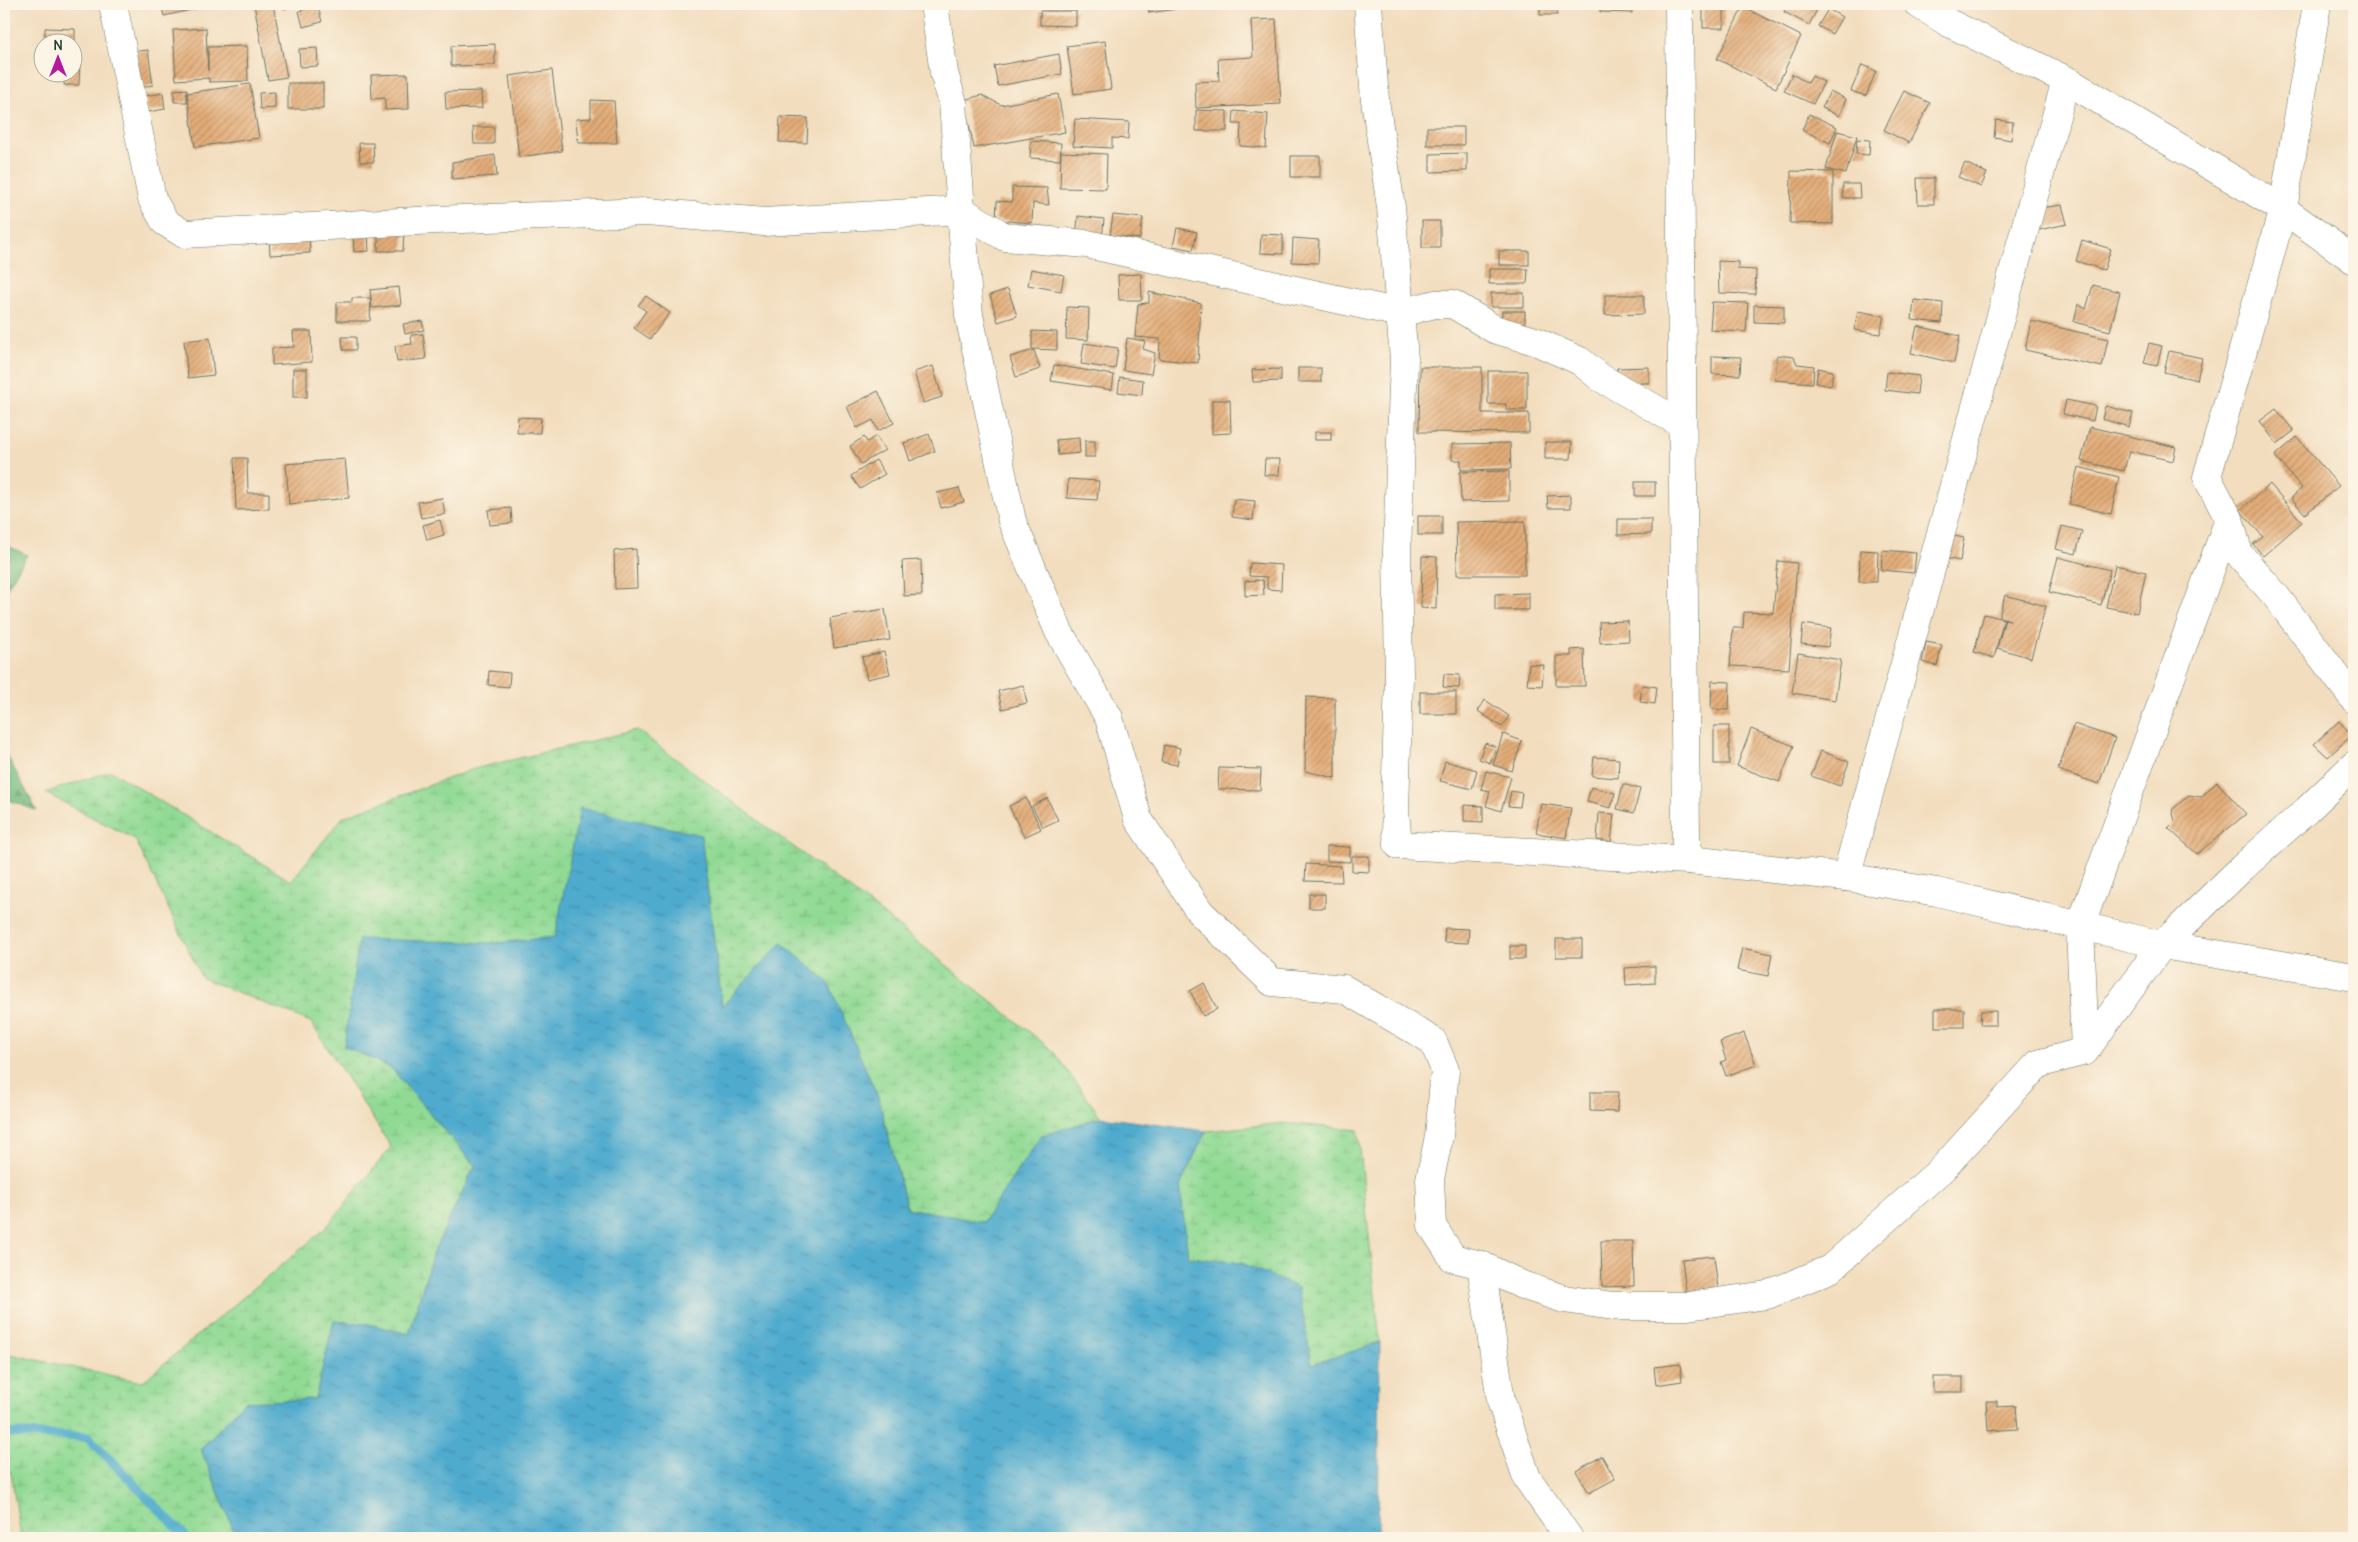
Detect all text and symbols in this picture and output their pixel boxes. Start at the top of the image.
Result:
north arrow [32,32,82,82]
text: N [53,36,63,54]

